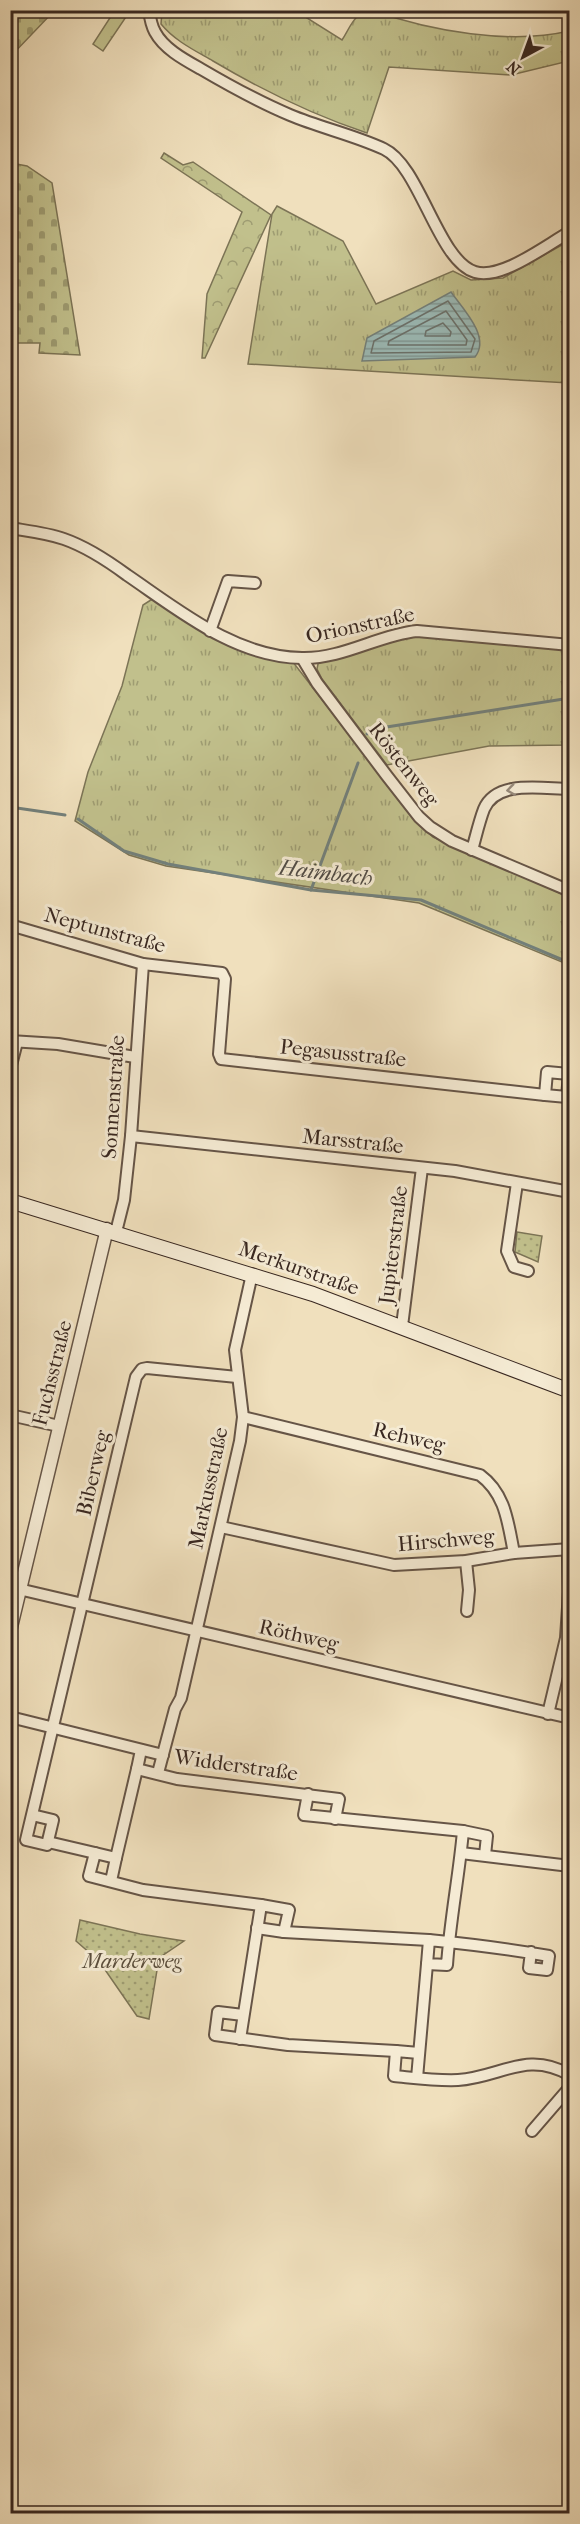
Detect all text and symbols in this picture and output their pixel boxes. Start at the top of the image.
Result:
north arrow [493,27,553,87]
text: N [502,56,524,79]
street label: Orionstraße [304,602,416,648]
street label: Röstenweg [364,717,445,811]
one-way arrow [507,784,516,796]
water label: Haimbach [277,854,374,892]
street label: Neptunstraße [42,902,168,958]
street label: Sonnenstraße [97,1034,129,1160]
street label: Pegasusstraße [279,1034,407,1072]
street label: Marsstraße [301,1124,405,1158]
street label: Jupiterstraße [374,1184,412,1308]
street label: Merkurstraße [236,1236,362,1300]
street label: Fuchsstraße [27,1318,77,1428]
street label: Rehweg [371,1417,448,1457]
street label: Markusstraße [183,1425,233,1551]
street label: Biberweg [72,1427,115,1518]
street label: Hirschweg [397,1524,496,1556]
street label: Röthweg [257,1614,342,1656]
street label: Widderstraße [172,1744,299,1786]
park label: Marderweg [81,1949,182,1973]

